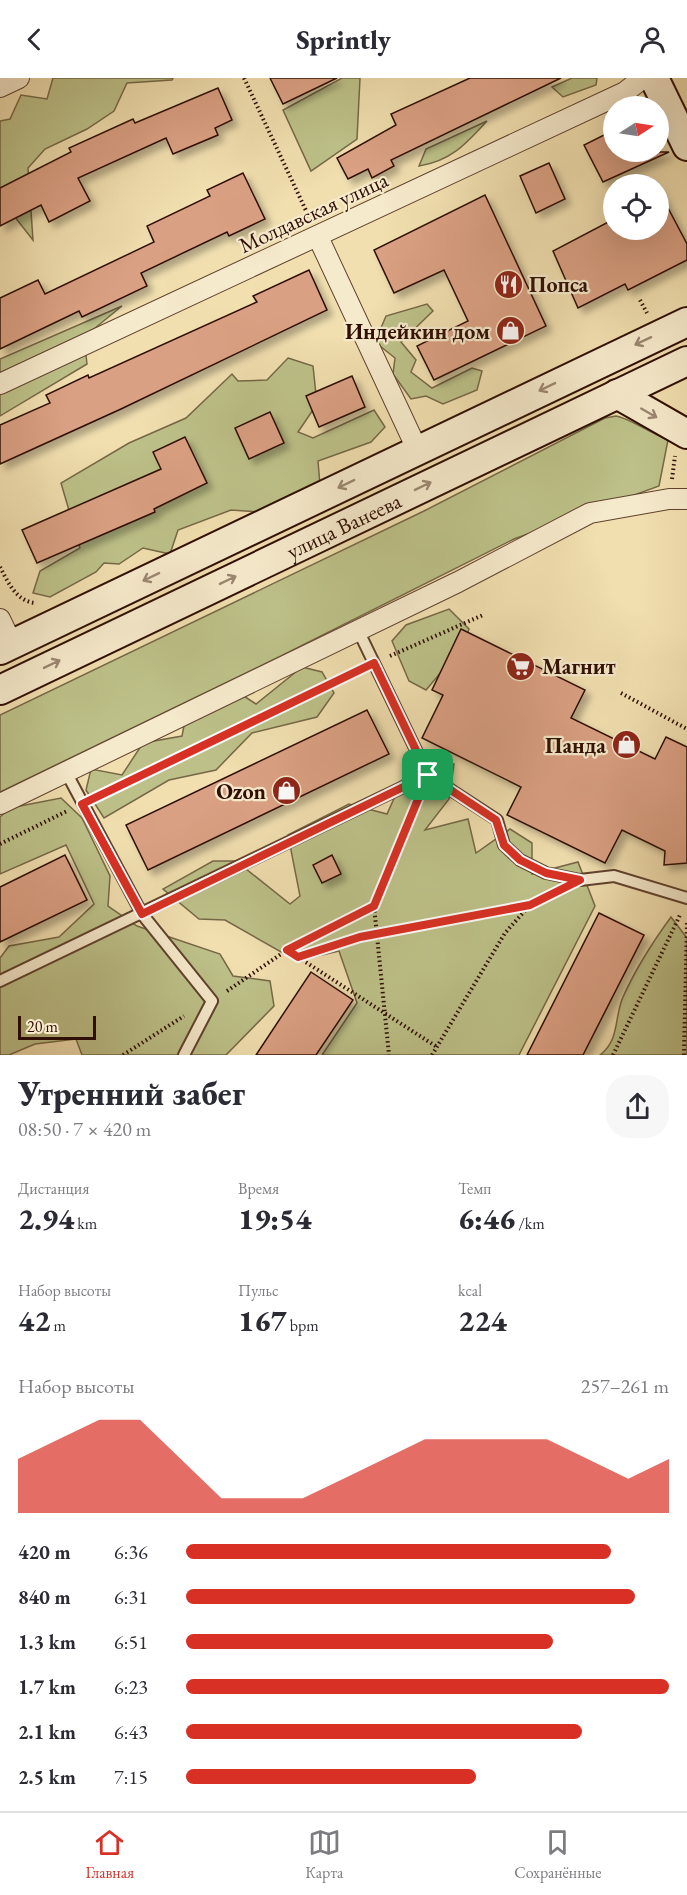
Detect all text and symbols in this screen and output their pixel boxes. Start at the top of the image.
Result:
text: Sprintly [296,22,391,57]
icon: back [18,23,51,56]
icon: person [636,23,669,56]
north arrow [603,96,669,162]
map controls [603,96,669,240]
street label: Молдавская улица [234,165,393,260]
button: locate [603,174,669,240]
restaurant icon: Попса [492,268,524,300]
place label: Попса [529,270,589,299]
shop icon: Индейкин дом [495,315,527,347]
place label: Индейкин дом [345,317,490,346]
one-way arrow [634,336,652,348]
one-way arrow [538,382,556,393]
one-way arrow [640,407,657,419]
one-way arrow [337,478,355,490]
one-way arrow [414,480,432,492]
street label: улица Ванеева [282,486,406,566]
one-way arrow [142,572,160,584]
one-way arrow [219,573,237,585]
supermarket icon: Магнит [505,650,537,682]
place label: Магнит [542,652,616,681]
one-way arrow [43,657,61,669]
shop icon: Панда [611,729,643,761]
place label: Панда [545,731,606,760]
pin [402,749,453,800]
icon: arrive [411,758,444,791]
shop icon: Ozon [271,775,303,807]
place label: Ozon [216,777,267,806]
scale bar [18,1013,96,1040]
text: 20 m [27,1016,58,1037]
text: Утренний забег [18,1072,245,1115]
button: share [606,1075,669,1138]
text: 08:50 · 7 × 420 m [18,1116,151,1142]
text: Дистанция [18,1178,89,1199]
text: Время [238,1178,279,1199]
text: Темп [458,1178,491,1199]
text: 2.94 [18,1199,74,1238]
text: 19:54 [238,1199,311,1238]
text: 6:46 [458,1199,515,1238]
text: km [74,1213,97,1234]
text: /km [515,1213,545,1234]
text: Набор высоты [18,1280,111,1301]
text: Пульс [238,1280,279,1301]
text: kcal [458,1280,482,1301]
text: 42 [18,1301,50,1340]
text: 167 [238,1301,287,1340]
text: 224 [458,1301,507,1340]
text: m [50,1315,66,1336]
text: bpm [287,1315,319,1336]
text: Набор высоты [18,1373,134,1399]
text: 257–261 m [581,1373,669,1399]
text: 420 m [18,1539,71,1565]
text: 6:36 [114,1539,148,1565]
text: 840 m [18,1584,71,1610]
text: 6:31 [114,1584,148,1610]
text: 1.3 km [18,1629,76,1655]
text: 6:51 [114,1629,148,1655]
text: 1.7 km [18,1674,76,1700]
text: 6:23 [114,1674,148,1700]
text: 2.1 km [18,1719,76,1745]
text: 6:43 [114,1719,148,1745]
text: 2.5 km [18,1764,76,1790]
text: 7:15 [114,1764,148,1790]
tab: Главная [85,1826,134,1883]
tab: Карта [305,1826,343,1883]
tab: Сохранённые [514,1826,602,1883]

